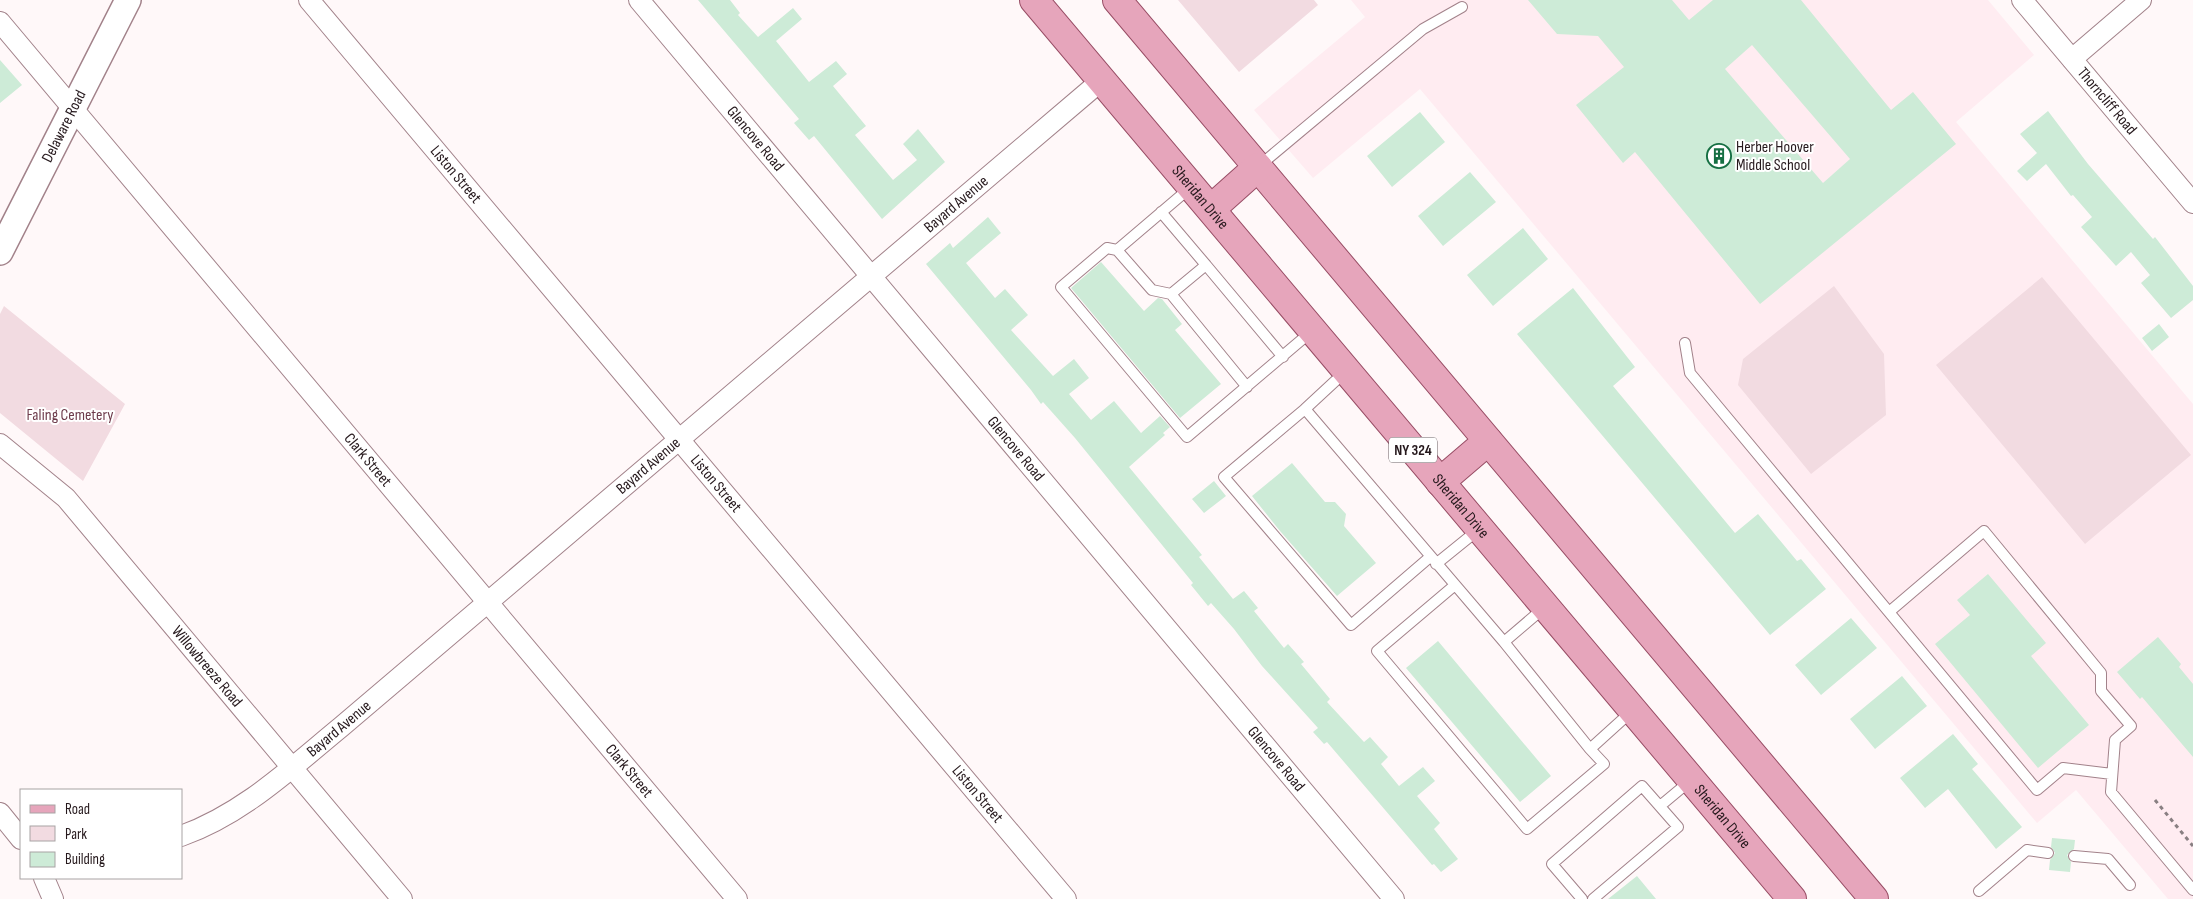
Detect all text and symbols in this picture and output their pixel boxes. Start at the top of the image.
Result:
street label: Thorncliff Road [2073,63,2141,139]
street label: Delaware Road [38,87,90,166]
street label: Glencove Road [723,102,788,175]
place label: Herber Hoover Middle School [1736,138,1814,175]
street label: Liston Street [426,142,486,207]
building icon: Herber Hoover Middle School [1706,143,1732,169]
street label: Sheridan Drive [1168,161,1233,233]
street label: Bayard Avenue [920,172,992,237]
park label: Faling Cemetery [27,406,113,425]
street label: Glencove Road [983,412,1049,485]
street label: Clark Street [340,429,396,491]
street label: Bayard Avenue [612,433,684,498]
road number: NY 324 [1389,438,1437,462]
street label: Liston Street [686,451,746,516]
street label: Sheridan Drive [1428,470,1493,542]
street label: Willowbreeze Road [168,622,247,711]
street label: Bayard Avenue [303,696,375,761]
street label: Glencove Road [1244,723,1309,795]
street label: Clark Street [601,740,657,801]
street label: Liston Street [948,761,1007,827]
street label: Sheridan Drive [1690,781,1755,852]
legend [20,789,182,879]
text: Road [65,800,90,819]
text: Park [65,825,87,844]
text: Building [65,850,105,869]

